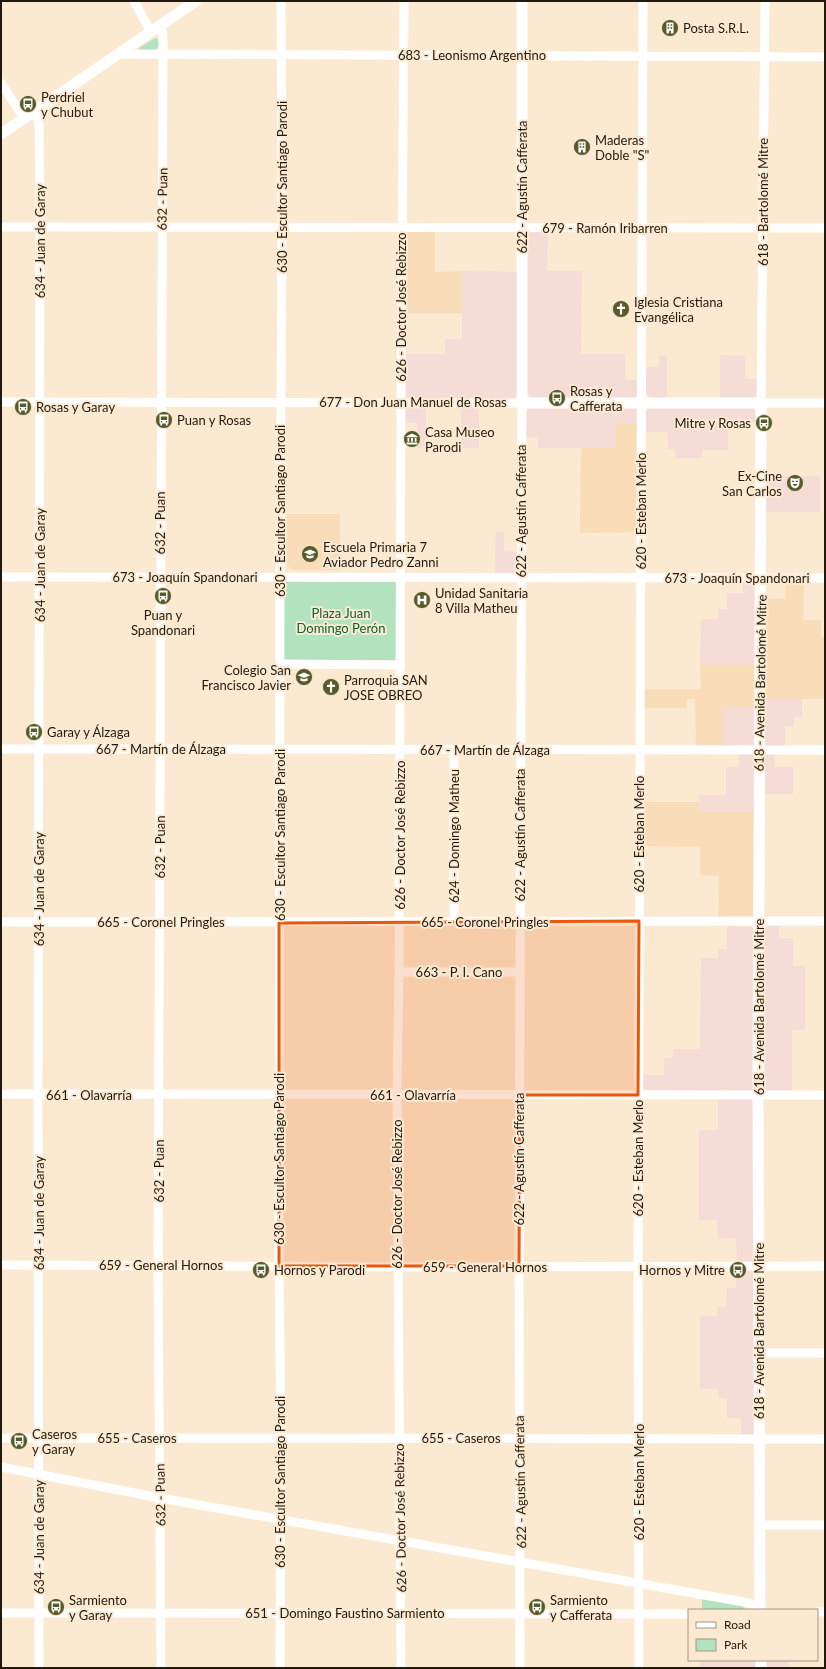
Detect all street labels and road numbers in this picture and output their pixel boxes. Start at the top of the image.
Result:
street label: 683 - Leonismo Argentino [398,47,546,63]
street label: 630 - Escultor Santiago Parodi [274,101,290,273]
street label: 622 - Agustín Cafferata [514,120,530,254]
street label: 618 - Bartolomé Mitre [755,138,771,266]
street label: 632 - Puan [153,167,171,231]
street label: 634 - Juan de Garay [32,184,48,298]
street label: 679 - Ramón Iribarren [542,220,668,236]
street label: 626 - Doctor José Rebizzo [393,232,409,382]
street label: 677 - Don Juan Manuel de Rosas [319,394,507,410]
street label: 630 - Escultor Santiago Parodi [272,425,288,597]
street label: 622 - Agustín Cafferata [513,444,529,578]
street label: 620 - Esteban Merlo [633,453,649,569]
street label: 632 - Puan [152,492,168,554]
street label: 634 - Juan de Garay [32,508,48,622]
street label: 673 - Joaquín Spandonari [112,569,258,585]
street label: 673 - Joaquín Spandonari [664,570,810,586]
street label: 618 - Avenida Bartolomé Mitre [750,594,770,771]
street label: 667 - Martín de Álzaga [96,741,226,757]
street label: 667 - Martín de Álzaga [420,742,550,758]
street label: 630 - Escultor Santiago Parodi [272,749,288,921]
street label: 626 - Doctor José Rebizzo [392,760,408,910]
street label: 622 - Agustín Cafferata [512,768,528,902]
street label: 624 - Domingo Matheu [446,769,462,903]
street label: 620 - Esteban Merlo [631,776,647,892]
street label: 632 - Puan [152,816,168,878]
street label: 634 - Juan de Garay [31,832,47,946]
street label: 665 - Coronel Pringles [97,914,225,930]
street label: 665 - Coronel Pringles [421,914,549,930]
street label: 618 - Avenida Bartolomé Mitre [751,919,767,1095]
street label: 663 - P. I. Cano [416,964,502,980]
street label: 630 - Escultor Santiago Parodi [271,1073,287,1245]
street label: 661 - Olavarría [46,1087,132,1103]
street label: 661 - Olavarría [370,1087,456,1103]
street label: 622 - Agustín Cafferata [511,1092,527,1226]
street label: 620 - Esteban Merlo [630,1100,646,1216]
street label: 626 - Doctor José Rebizzo [389,1119,405,1269]
street label: 632 - Puan [151,1140,167,1202]
street label: 634 - Juan de Garay [31,1156,47,1270]
street label: 618 - Avenida Bartolomé Mitre [751,1243,767,1419]
street label: 659 - General Hornos [99,1257,223,1273]
street label: 659 - General Hornos [423,1259,547,1275]
street label: 630 - Escultor Santiago Parodi [272,1396,288,1568]
street label: 622 - Agustín Cafferata [511,1415,529,1549]
street label: 620 - Esteban Merlo [631,1424,647,1540]
street label: 655 - Caseros [97,1430,177,1446]
street label: 655 - Caseros [421,1430,501,1446]
street label: 626 - Doctor José Rebizzo [391,1443,409,1593]
street label: 632 - Puan [151,1463,169,1527]
street label: 634 - Juan de Garay [31,1480,47,1594]
street label: 651 - Domingo Faustino Sarmiento [245,1605,445,1621]

